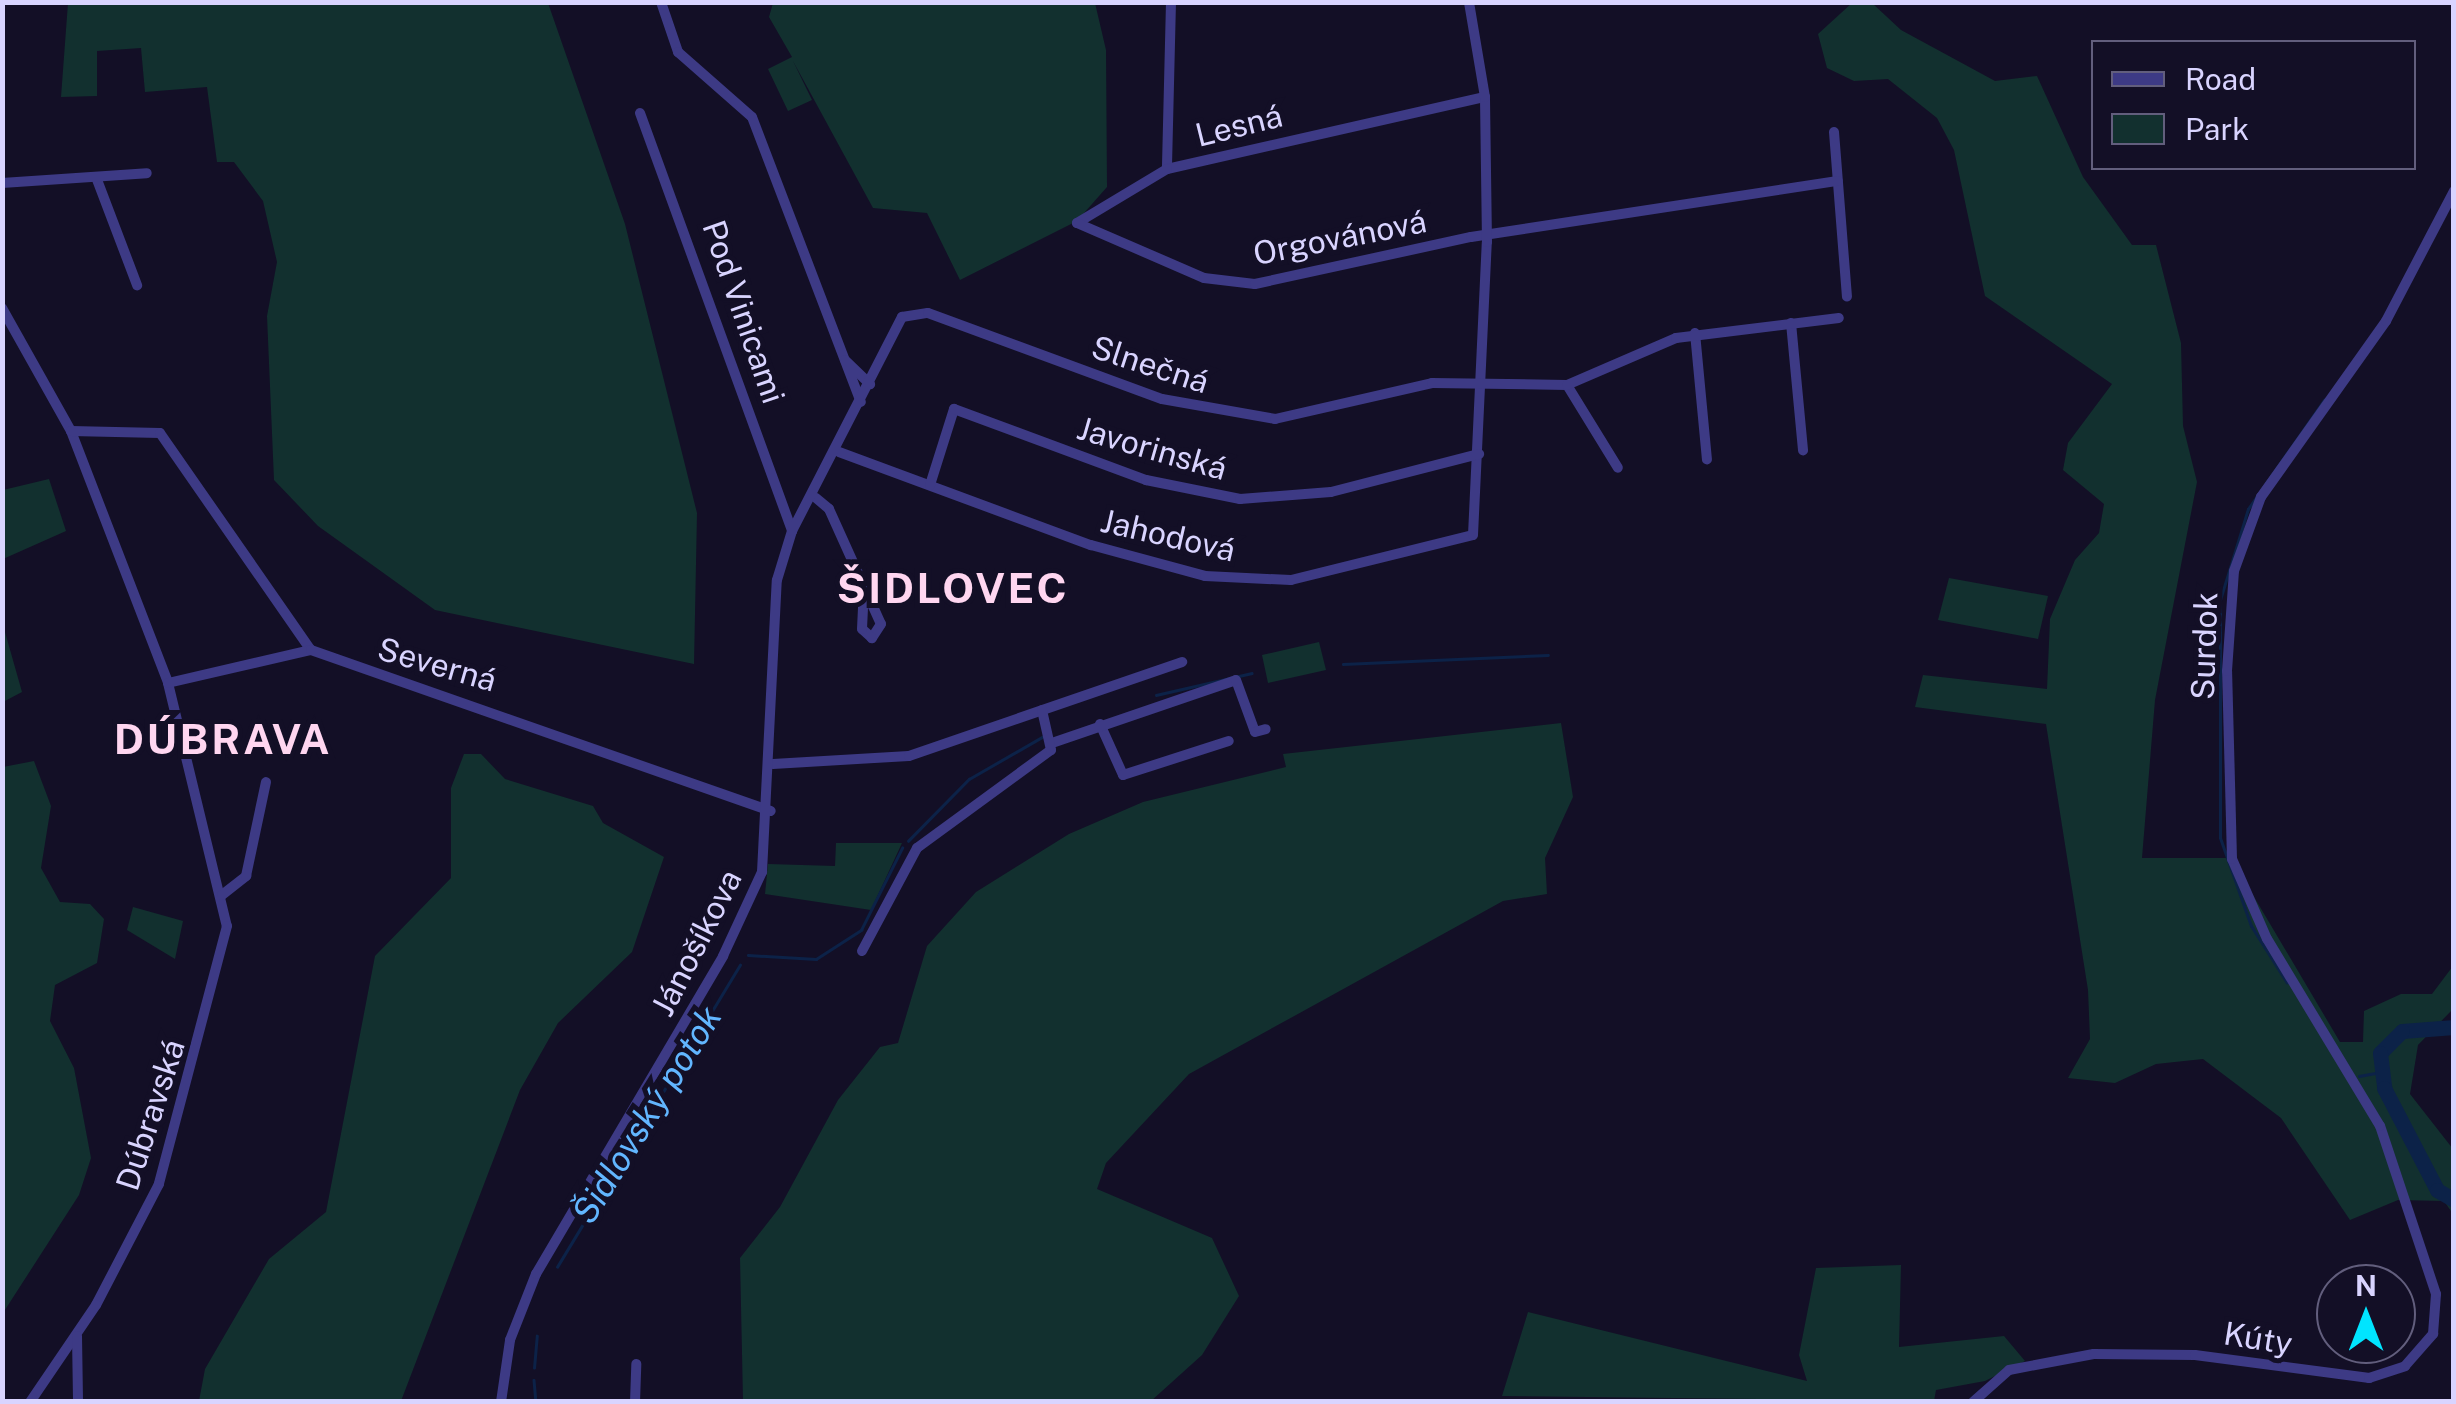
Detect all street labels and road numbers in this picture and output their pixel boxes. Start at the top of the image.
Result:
street label: Lesná [1192,97,1286,155]
street label: Orgovánová [1250,202,1430,274]
street label: Pod Vinicami [694,215,792,409]
street label: Slnečná [1086,328,1214,402]
street label: Javorinská [1073,409,1231,489]
street label: Jahodová [1097,502,1239,570]
street label: Surdok [2184,592,2226,700]
street label: Severná [373,630,501,700]
street label: Jánošíkova [644,863,750,1023]
street label: Dúbravská [109,1035,193,1195]
street label: Kúty [2221,1315,2295,1363]

